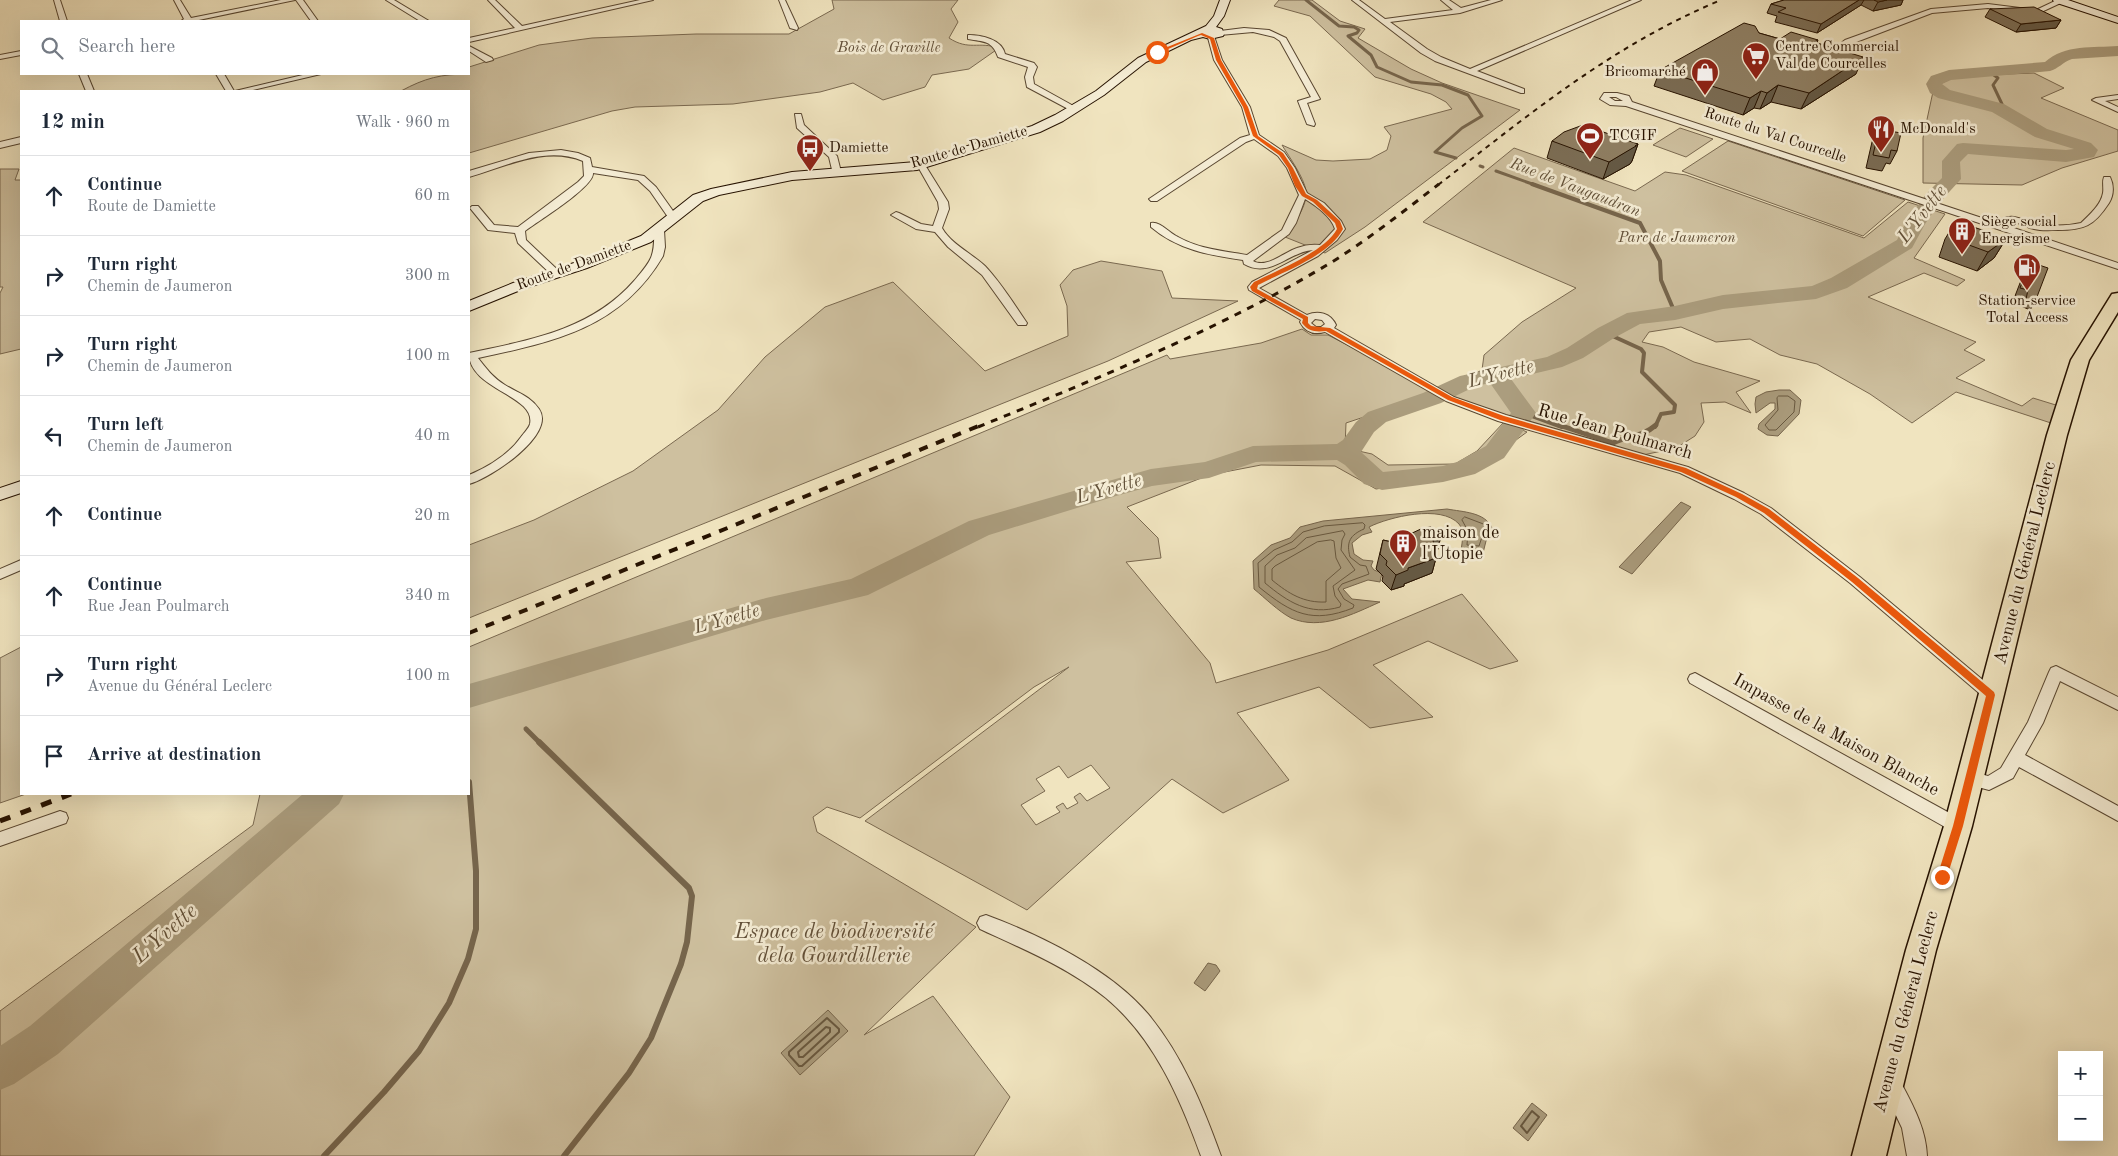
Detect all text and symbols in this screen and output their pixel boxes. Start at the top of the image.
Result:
search box [20,20,470,75]
icon: search [38,34,66,62]
text: Search here [78,38,175,57]
place label: Centre Commercial Val de Courcelles [1775,40,1899,72]
park label: Bois de Graville [836,41,941,56]
route start [1146,41,1169,64]
supermarket icon: Centre Commercial Val de Courcelles [1741,41,1771,80]
shop icon: Bricomarché [1690,57,1720,96]
place label: Bricomarché [1604,65,1686,80]
street label: Route du Val Courcelle [1702,106,1848,166]
text: 12 min [40,112,105,133]
restaurant icon: McDonald's [1866,114,1896,153]
text: Walk · 960 m [355,115,450,131]
sports icon: TCGIF [1575,121,1605,160]
place label: McDonald's [1900,122,1976,137]
street label: Route de Damiette [909,124,1029,172]
place label: TCGIF [1609,129,1657,144]
bus stop icon: Damiette [795,133,825,172]
place label: Damiette [829,141,888,156]
water label: Rue de Vaugaudran [1507,155,1642,220]
text: Continue [87,176,162,195]
icon: ahead [40,182,68,210]
water label: L'Yvette [1894,182,1951,248]
text: 60 m [414,188,450,204]
text: Route de Damiette [87,199,216,215]
place label: Siège social Energisme [1981,215,2056,247]
building icon: Siège social Energisme [1947,216,1977,255]
park label: Parc de Jaumeron [1617,231,1736,246]
street label: Route de Damiette [515,238,633,294]
fuel station icon: Station-service Total Access [2012,252,2042,291]
text: Turn right [87,256,177,275]
icon: right [40,262,68,290]
text: 300 m [405,268,450,284]
text: Chemin de Jaumeron [87,279,232,295]
place label: Station-service Total Access [1978,294,2076,326]
text: Turn right [87,336,177,355]
icon: right [40,342,68,370]
text: 100 m [405,348,450,364]
water label: L'Yvette [1465,358,1536,393]
text: Chemin de Jaumeron [87,359,232,375]
street label: Rue Jean Poulmarch [1535,401,1695,463]
text: Turn left [87,416,164,435]
icon: left [40,422,68,450]
text: 40 m [414,428,450,444]
text: Chemin de Jaumeron [87,439,232,455]
street label: Avenue du Général Leclerc [1991,460,2059,666]
water label: L'Yvette [1073,472,1144,509]
icon: ahead [40,502,68,530]
text: Continue [87,506,162,525]
text: 20 m [414,508,450,524]
place label: maison de l'Utopie [1422,524,1499,563]
building icon: maison de l'Utopie [1388,528,1418,567]
text: Continue [87,576,162,595]
icon: ahead [40,582,68,610]
text: 340 m [405,588,450,604]
text: Rue Jean Poulmarch [87,599,230,615]
water label: L'Yvette [691,602,762,639]
text: Turn right [87,656,177,675]
icon: right [40,662,68,690]
text: 100 m [405,668,450,684]
street label: Impasse de la Maison Blanche [1730,671,1942,799]
text: Avenue du Général Leclerc [87,679,272,695]
icon: arrive [40,742,68,770]
text: Arrive at destination [87,746,261,765]
route end [1931,866,1954,889]
water label: L'Yvette [128,900,202,969]
street label: Avenue du Général Leclerc [1870,909,1942,1115]
park label: Espace de biodiversité dela Gourdillerie [734,922,936,967]
map controls [2058,1051,2103,1141]
button: + [2058,1051,2103,1096]
button: − [2058,1096,2103,1141]

